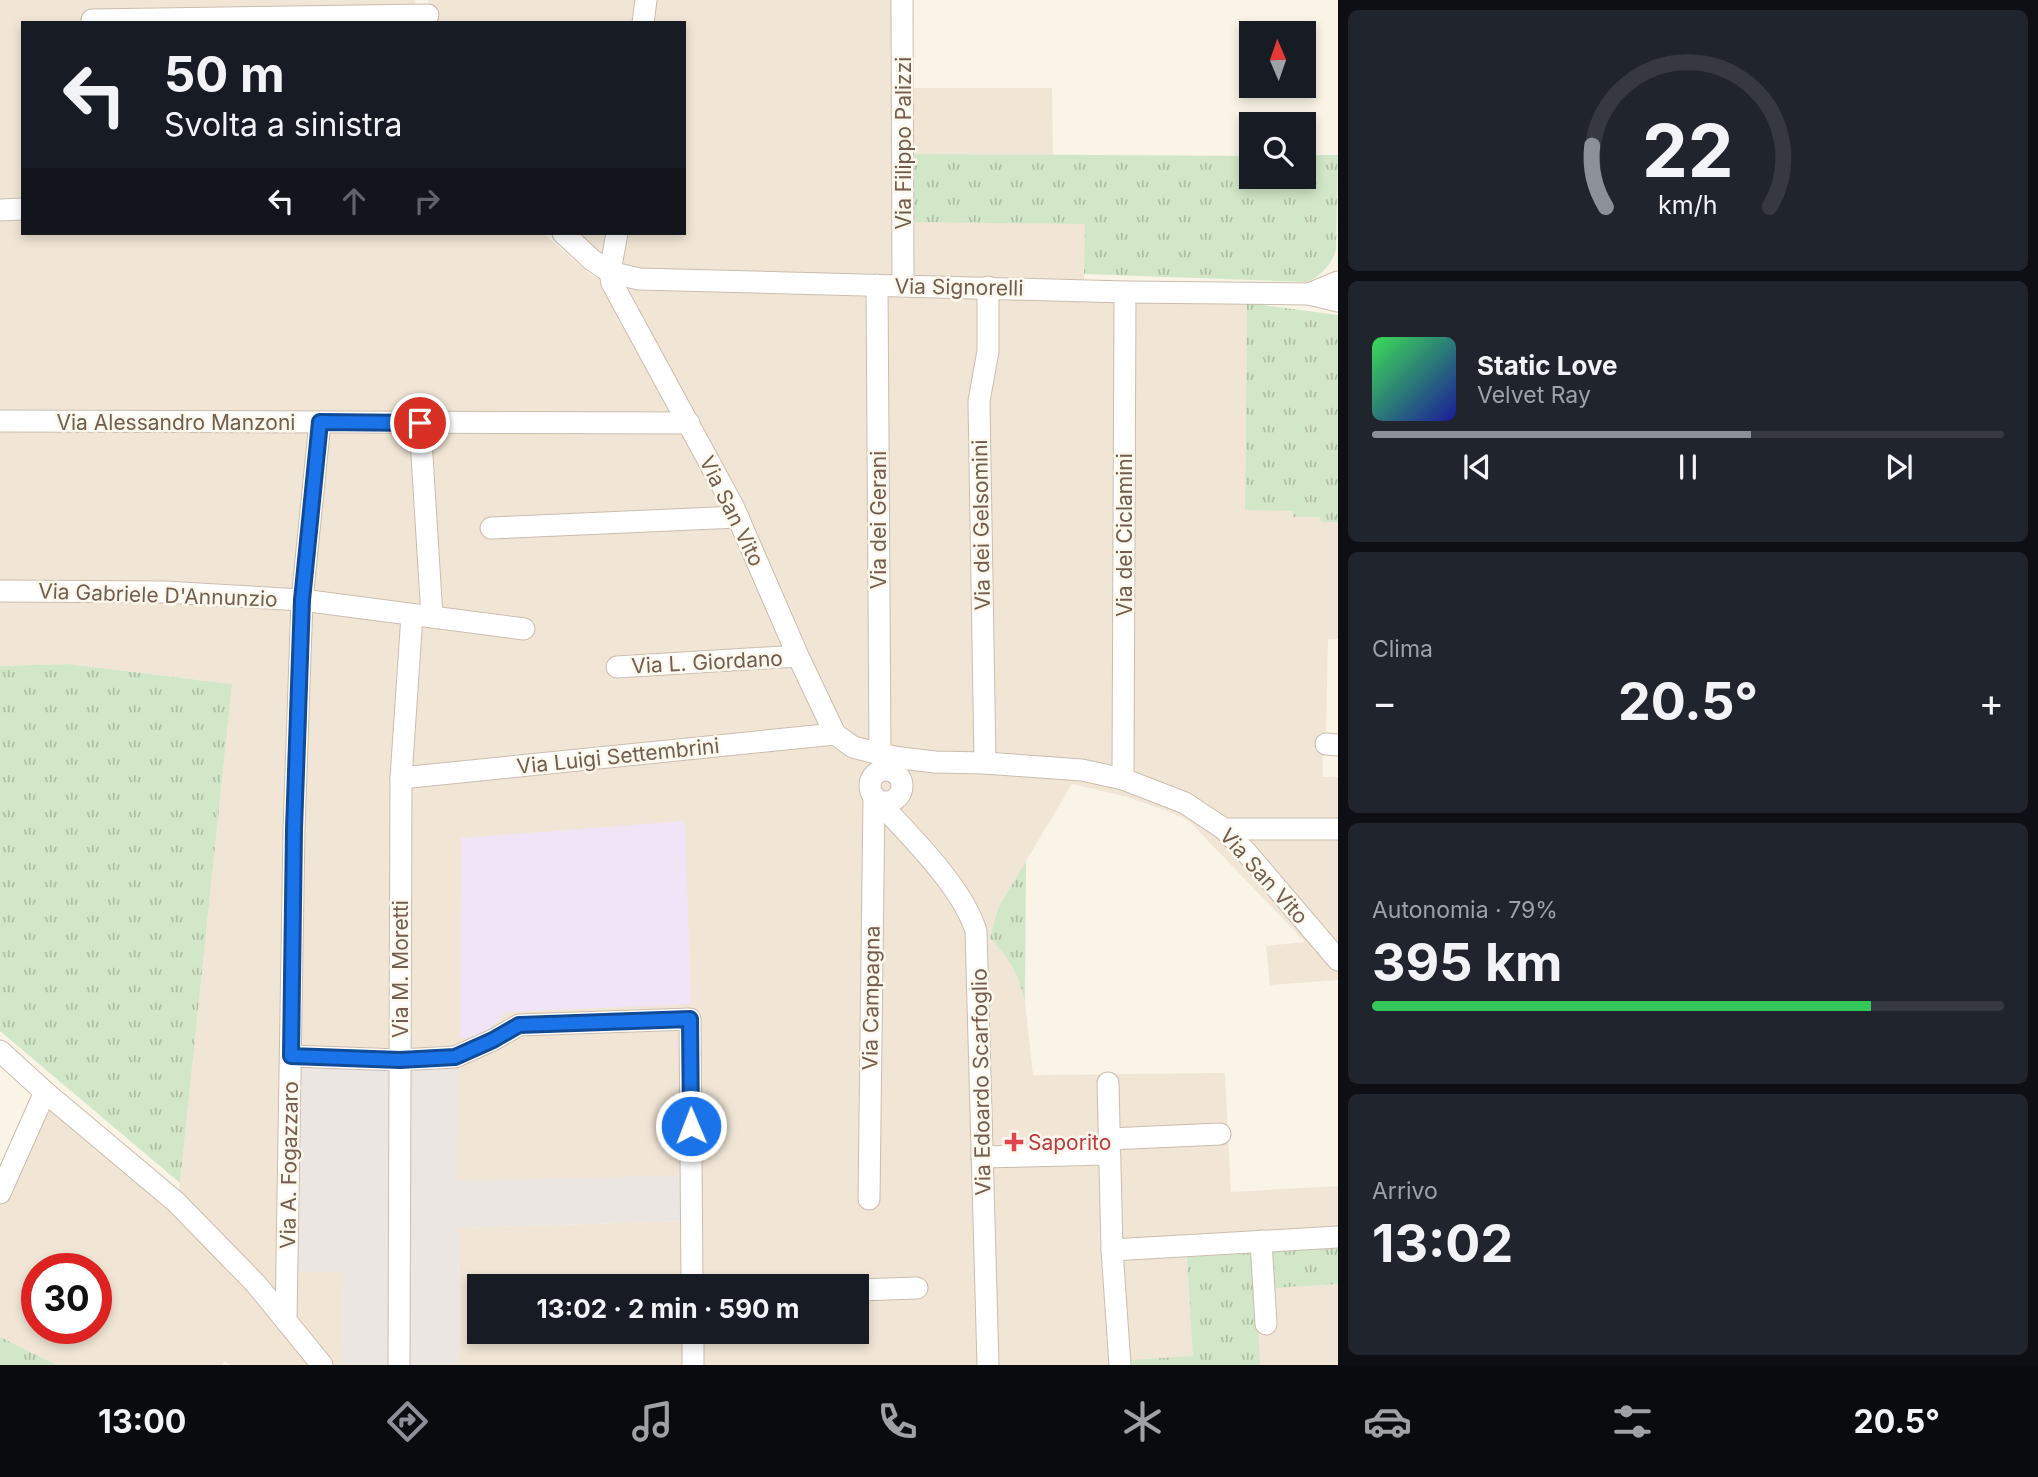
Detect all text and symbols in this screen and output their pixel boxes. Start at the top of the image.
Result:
north arrow [1239,21,1316,98]
map controls [1239,21,1316,189]
text: 50 m [164,45,285,104]
icon: left [49,49,140,140]
street label: Via Filippo Palizzi [891,57,916,229]
text: Svolta a sinistra [164,105,403,144]
text: 22 [1642,106,1734,195]
button: search [1239,112,1316,189]
icon: left [262,182,300,220]
icon: ahead [335,182,373,220]
icon: right [408,182,446,220]
text: km/h [1658,189,1718,219]
street label: Via Signorelli [894,273,1024,301]
text: Static Love [1477,350,1618,381]
text: Velvet Ray [1477,381,1591,409]
pin [390,393,450,453]
icon: arrive [401,404,439,442]
street label: Via Alessandro Manzoni [57,410,295,435]
street label: Via dei Gelsomini [967,439,995,611]
icon: previous [1458,448,1496,486]
icon: pause [1669,448,1707,486]
icon: next [1880,448,1918,486]
street label: Via dei Gerani [866,451,891,589]
street label: Via San Vito [695,452,769,570]
street label: Via dei Ciclamini [1112,453,1137,617]
street label: Via Gabriele D'Annunzio [38,578,278,612]
text: Clima [1372,635,1433,663]
street label: Via L. Giordano [631,646,783,678]
text: 20.5° [1618,670,1758,733]
text: − [1372,679,1397,725]
text: + [1979,679,2004,725]
street label: Via Luigi Settembrini [515,733,721,779]
street label: Via San Vito [1215,823,1313,929]
text: Autonomia · 79% [1372,896,1558,924]
street label: Via M. Moretti [388,900,413,1038]
street label: Via Campagna [857,925,885,1071]
text: 395 km [1372,931,1563,994]
street label: Via Edoardo Scarfoglio [967,968,995,1196]
street label: Via A. Fogazzaro [275,1081,303,1249]
position arrow [654,1089,728,1163]
place label: Saporito [1028,1130,1111,1155]
marker: Saporito [1006,1134,1022,1150]
text: Arrivo [1372,1177,1438,1205]
text: 13:02 [1372,1212,1513,1275]
speed limit sign: 30 [21,1253,112,1344]
text: 13:02 · 2 min · 590 m [537,1293,800,1324]
icon: directions [383,1397,432,1446]
icon: music [628,1397,677,1446]
icon: phone [873,1397,922,1446]
icon: climate [1118,1397,1167,1446]
icon: car [1363,1397,1412,1446]
icon: filters [1608,1397,1657,1446]
text: 13:00 [98,1402,186,1441]
text: 20.5° [1854,1402,1940,1441]

